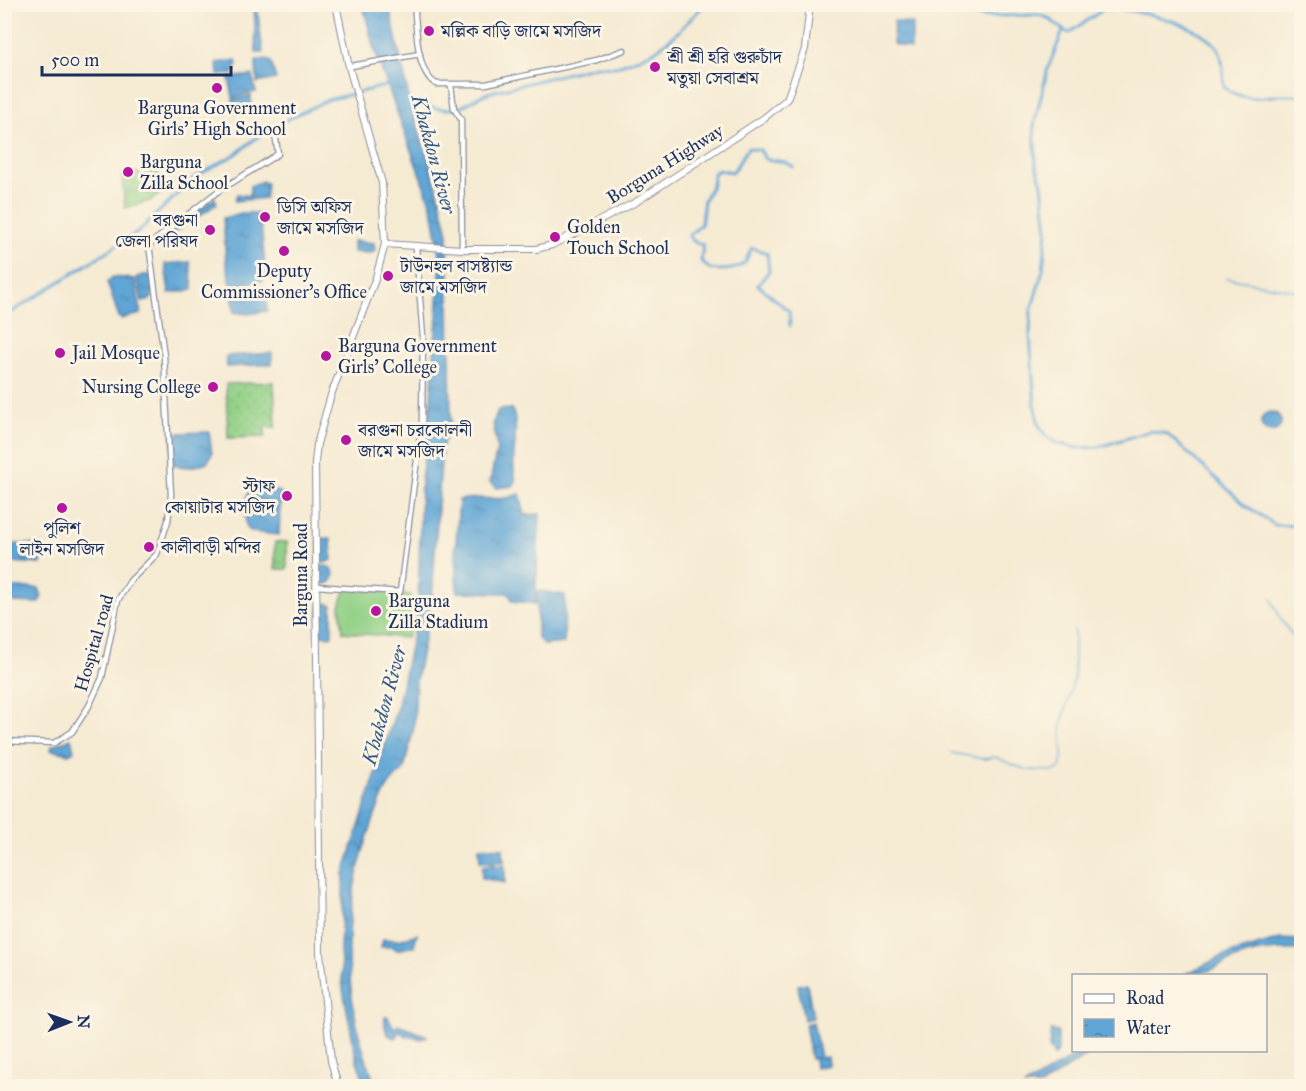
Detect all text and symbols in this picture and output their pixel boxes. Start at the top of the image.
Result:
place label: মল্লিক বাড়ি জামে মসজিদ [440,20,602,42]
marker: মল্লিক বাড়ি জামে মসজিদ [422,24,436,38]
scale bar [42,39,231,77]
place label: শ্রী শ্রী হরি গুরুচাঁদ মতুয়া সেবাশ্রম [666,46,783,89]
text: 500 m [51,49,99,71]
marker: শ্রী শ্রী হরি গুরুচাঁদ মতুয়া সেবাশ্রম [648,60,662,74]
marker: Barguna Government Girls' High School [210,81,224,95]
water label: Khakdon River [406,91,462,218]
place label: Barguna Government Girls' High School [138,97,297,141]
street label: Borguna Highway [603,119,728,210]
place label: Barguna Zilla School [140,151,229,194]
marker: Barguna Zilla School [121,165,135,179]
place label: ডিসি অফিস জামে মসজিদ [276,196,365,239]
place label: বরগুনা জেলা পরিষদ [115,209,199,252]
marker: ডিসি অফিস জামে মসজিদ [258,210,272,224]
place label: Golden Touch School [567,216,669,259]
marker: বরগুনা জেলা পরিষদ [203,223,217,237]
marker: Golden Touch School [548,230,562,244]
marker: Deputy Commissioner's Office [277,244,291,258]
place label: টাউনহল বাসষ্ট্যান্ড জামে মসজিদ [399,255,513,298]
place label: Deputy Commissioner's Office [201,260,367,303]
marker: টাউনহল বাসষ্ট্যান্ড জামে মসজিদ [381,269,395,283]
place label: Barguna Government Girls' College [338,335,497,379]
place label: Jail Mosque [70,342,160,365]
marker: Jail Mosque [53,346,67,360]
marker: Barguna Government Girls' College [319,349,333,363]
place label: Nursing College [82,376,201,399]
marker: Nursing College [206,380,220,394]
place label: বরগুনা চরকোলনী জামে মসজিদ [357,419,472,462]
marker: বরগুনা চরকোলনী জামে মসজিদ [339,433,353,447]
place label: স্টাফ কোয়াটার মসজিদ [164,475,276,518]
marker: স্টাফ কোয়াটার মসজিদ [280,489,294,503]
marker: পুলিশ লাইন মসজিদ [55,501,69,515]
place label: পুলিশ লাইন মসজিদ [19,517,105,560]
street label: Barguna Road [290,523,313,627]
place label: কালীবাড়ী মন্দির [160,536,262,558]
marker: কালীবাড়ী মন্দির [142,540,156,554]
place label: Barguna Zilla Stadium [388,590,488,633]
street label: Hospital road [70,592,118,694]
marker: Barguna Zilla Stadium [369,604,383,618]
water label: Khakdon River [356,641,412,768]
legend [1072,974,1267,1052]
text: Road [1126,987,1164,1009]
north arrow [39,992,99,1052]
text: N [74,1015,93,1029]
text: Water [1126,1017,1171,1039]

